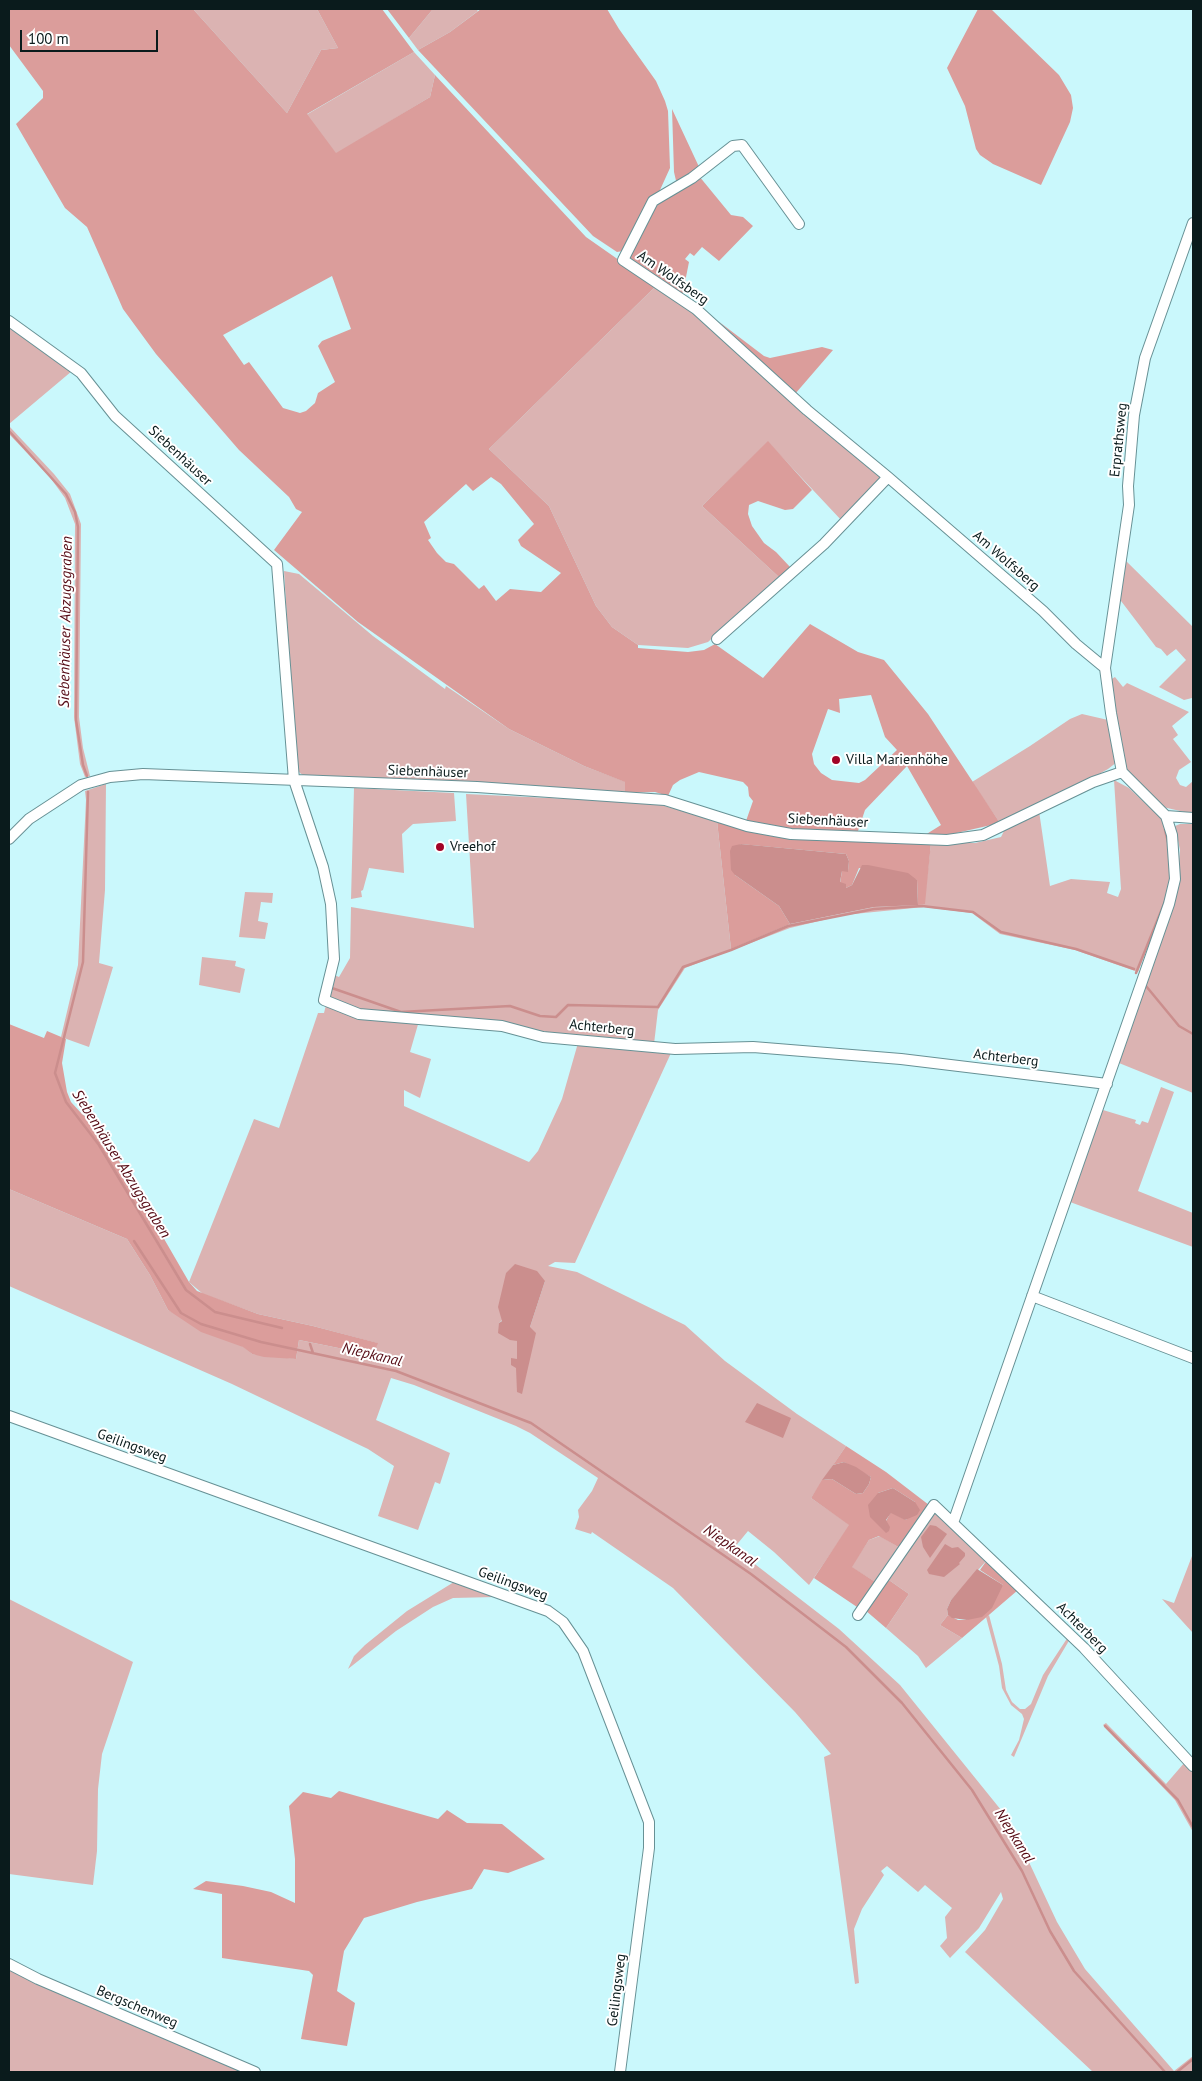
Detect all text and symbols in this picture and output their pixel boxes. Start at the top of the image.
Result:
scale bar [22,20,160,52]
text: 100 m [28,29,69,48]
street label: Am Wolfsberg [634,247,712,309]
street label: Erprathsweg [1107,402,1131,478]
street label: Siebenhäuser [145,422,215,490]
street label: Am Wolfsberg [969,527,1043,595]
water label: Siebenhäuser Abzugsgraben [56,536,76,708]
place label: Villa Marienhöhe [846,752,948,768]
marker: Villa Marienhöhe [830,754,842,766]
street label: Siebenhäuser [387,762,469,782]
street label: Siebenhäuser [787,811,869,831]
place label: Vreehof [450,839,496,855]
marker: Vreehof [434,841,446,853]
street label: Achterberg [569,1016,635,1040]
street label: Achterberg [973,1046,1039,1070]
water label: Siebenhäuser Abzugsgraben [68,1086,174,1242]
water label: Niepkanal [340,1339,404,1371]
street label: Geilingsweg [95,1426,169,1466]
water label: Niepkanal [700,1521,760,1571]
street label: Geilingsweg [476,1564,550,1604]
street label: Achterberg [1053,1599,1111,1657]
water label: Niepkanal [990,1805,1038,1867]
street label: Geilingsweg [604,1953,630,2027]
street label: Bergschenweg [94,1982,180,2032]

